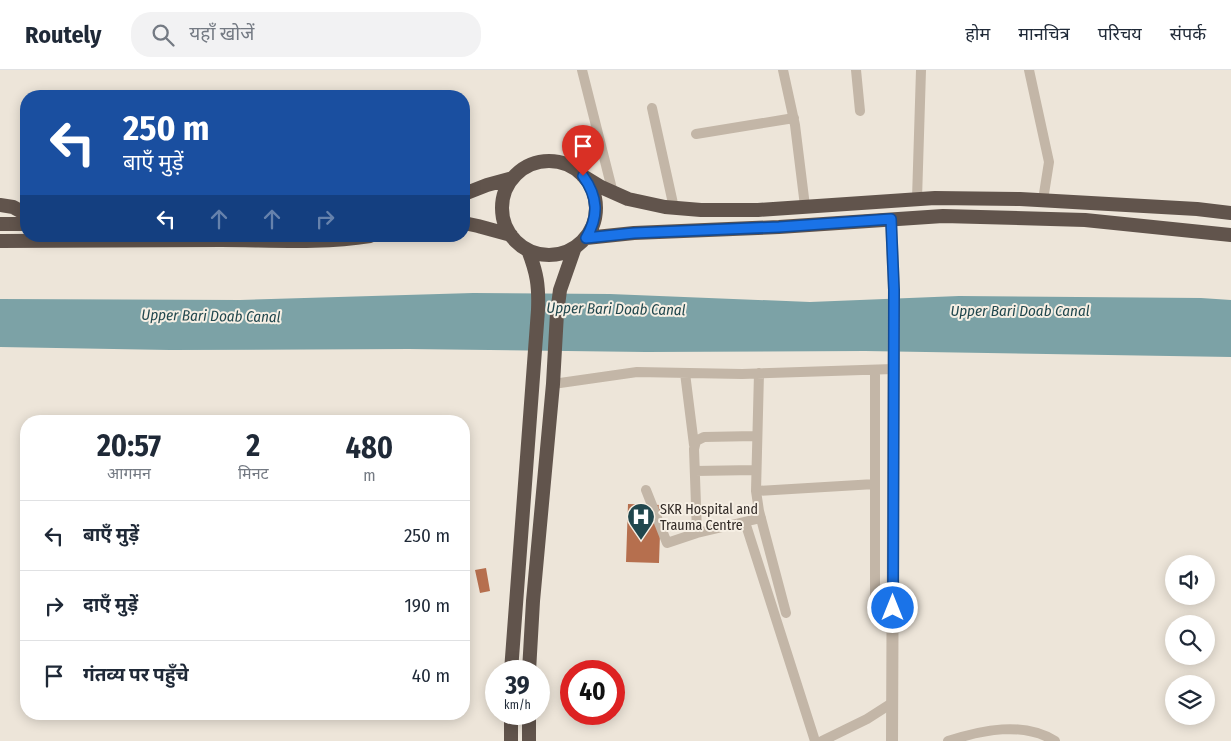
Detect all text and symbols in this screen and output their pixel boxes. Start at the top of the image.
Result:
search box [131,12,481,57]
text: Routely [25,21,101,49]
icon: search [149,21,177,49]
text: यहाँ खोजें [189,22,254,45]
text: होम [965,23,990,45]
text: मानचित्र [1018,23,1070,45]
text: परिचय [1098,23,1142,45]
text: संपर्क [1170,23,1206,45]
text: 250 m [123,107,210,149]
icon: left [40,110,105,175]
pin [562,125,604,176]
icon: arrive [569,132,597,160]
text: बाएँ मुड़ें [123,149,184,176]
icon: left [152,205,180,233]
icon: ahead [205,205,233,233]
icon: ahead [258,205,286,233]
icon: right [311,205,339,233]
water label: Upper Bari Doab Canal [546,299,686,319]
water label: Upper Bari Doab Canal [950,302,1090,320]
water label: Upper Bari Doab Canal [141,306,281,326]
text: 20:57 [97,428,161,464]
text: 2 [246,428,260,464]
text: 480 [345,430,393,466]
text: आगमन [107,464,151,483]
text: मिनट [238,464,269,483]
text: m [363,466,375,485]
place label: SKR Hospital and Trauma Centre [660,501,758,534]
hospital icon: SKR Hospital and Trauma Centre [626,502,656,541]
icon: left [40,522,68,550]
text: बाएँ मुड़ें [83,523,139,546]
text: 250 m [404,524,450,547]
map controls [1165,555,1215,725]
button: sound [1165,555,1215,605]
position arrow [866,581,918,633]
icon: right [40,592,68,620]
text: दाएँ मुड़ें [83,593,138,616]
text: 190 m [404,594,450,617]
button: search [1165,615,1215,665]
speed limit sign: 40 [560,660,625,725]
icon: arrive [40,662,68,690]
text: गंतव्य पर पहुँचे [83,663,189,686]
text: 40 m [412,664,450,687]
text: 39 [505,671,530,701]
button: layers [1165,675,1215,725]
text: km/h [504,698,531,712]

